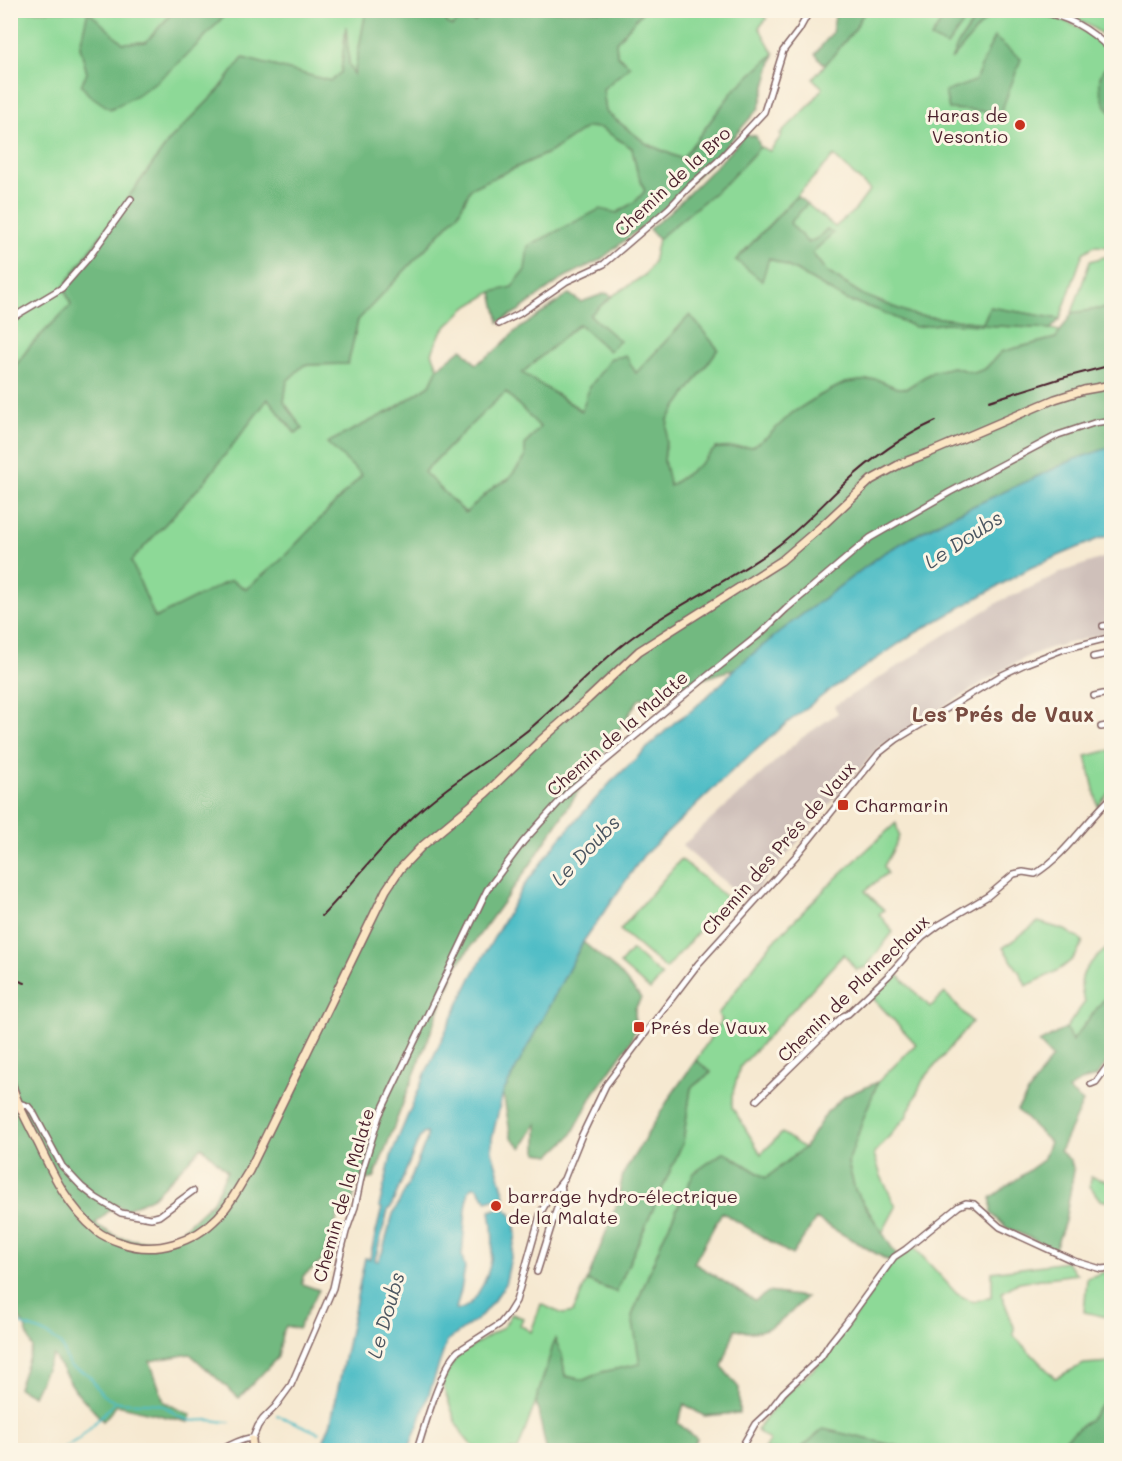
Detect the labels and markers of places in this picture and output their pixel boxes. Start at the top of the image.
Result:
place label: Haras de Vesontio [927,103,1008,148]
marker: Haras de Vesontio [1013,118,1027,132]
place label: Charmarin [855,793,948,817]
marker: Charmarin [836,798,850,812]
place label: Prés de Vaux [651,1015,767,1039]
marker: Prés de Vaux [632,1020,646,1034]
place label: barrage hydro-électrique de la Malate [508,1184,738,1229]
marker: barrage hydro-électrique de la Malate [489,1199,503,1213]

